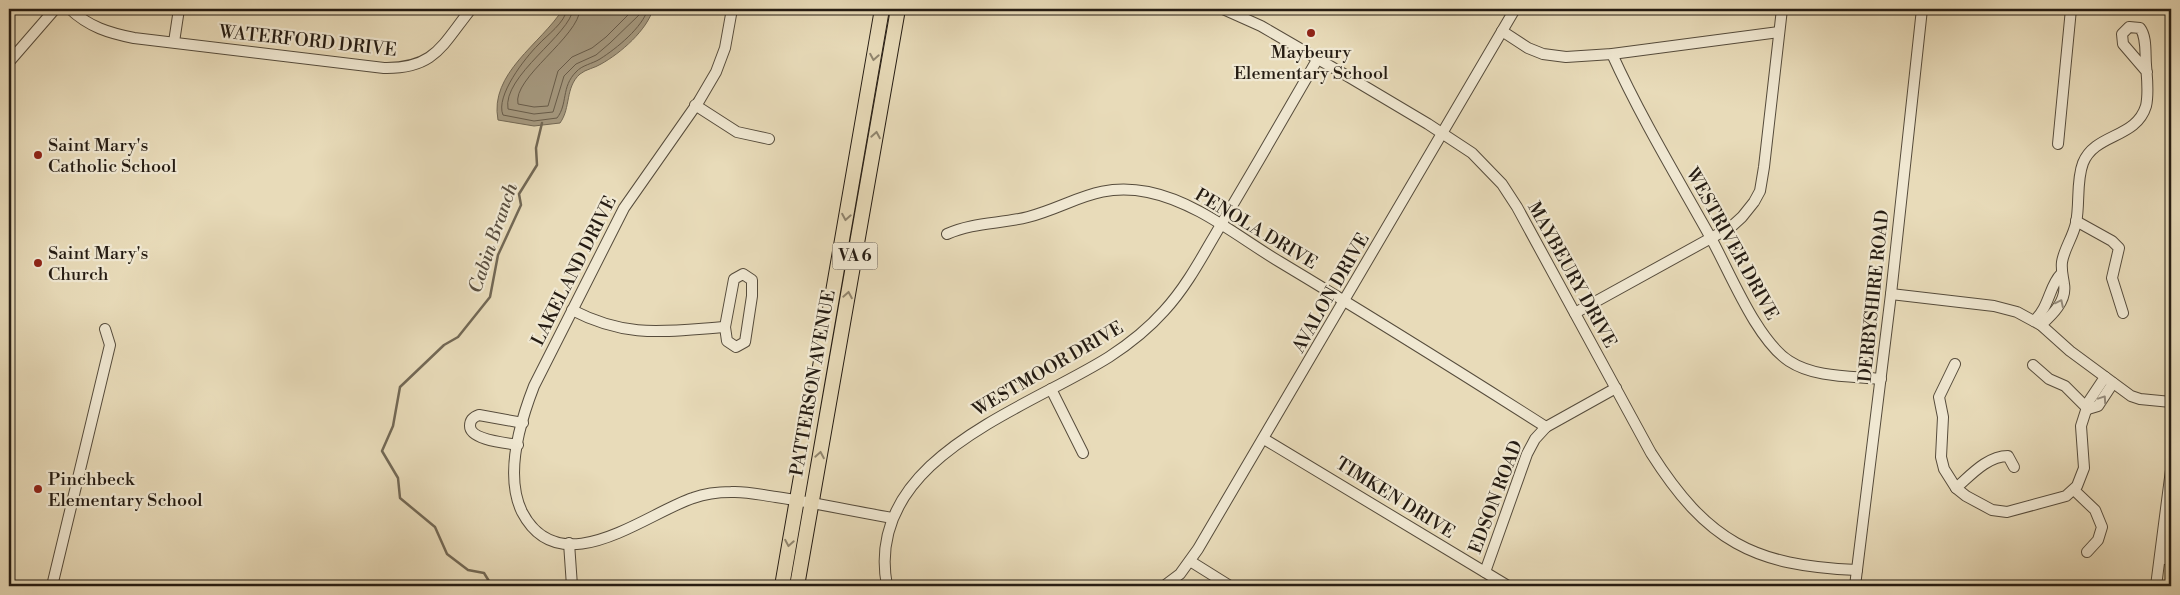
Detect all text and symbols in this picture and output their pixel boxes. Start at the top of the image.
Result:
street label: WATERFORD DRIVE [217,20,398,62]
marker: Maybeury Elementary School [1305,27,1317,39]
place label: Maybeury Elementary School [1234,41,1389,85]
one-way arrow [870,52,880,61]
one-way arrow [870,130,880,139]
place label: Saint Mary's Catholic School [48,134,177,178]
marker: Saint Mary's Catholic School [32,149,44,161]
street label: WESTRIVER DRIVE [1680,163,1783,324]
water label: Cabin Branch [463,179,523,296]
street label: PENOLA DRIVE [1190,183,1322,275]
street label: LAKELAND DRIVE [526,192,622,350]
street label: MAYBEURY DRIVE [1522,198,1622,352]
street label: DERBYSHIRE ROAD [1853,208,1895,384]
one-way arrow [842,213,852,221]
street label: AVALON DRIVE [1287,229,1375,358]
place label: Saint Mary's Church [48,242,148,286]
road number: VA 6 [832,242,878,270]
marker: Saint Mary's Church [32,257,44,269]
street label: PATTERSON AVENUE [785,288,841,478]
one-way arrow [842,290,852,299]
one-way arrow [2054,299,2064,308]
street label: WESTMOOR DRIVE [968,316,1128,422]
one-way arrow [2097,396,2106,405]
street label: EDSON ROAD [1464,437,1528,557]
one-way arrow [814,450,824,459]
street label: TIMKEN DRIVE [1331,452,1459,544]
place label: Pinchbeck Elementary School [48,468,203,512]
marker: Pinchbeck Elementary School [32,483,44,495]
one-way arrow [785,539,795,548]

